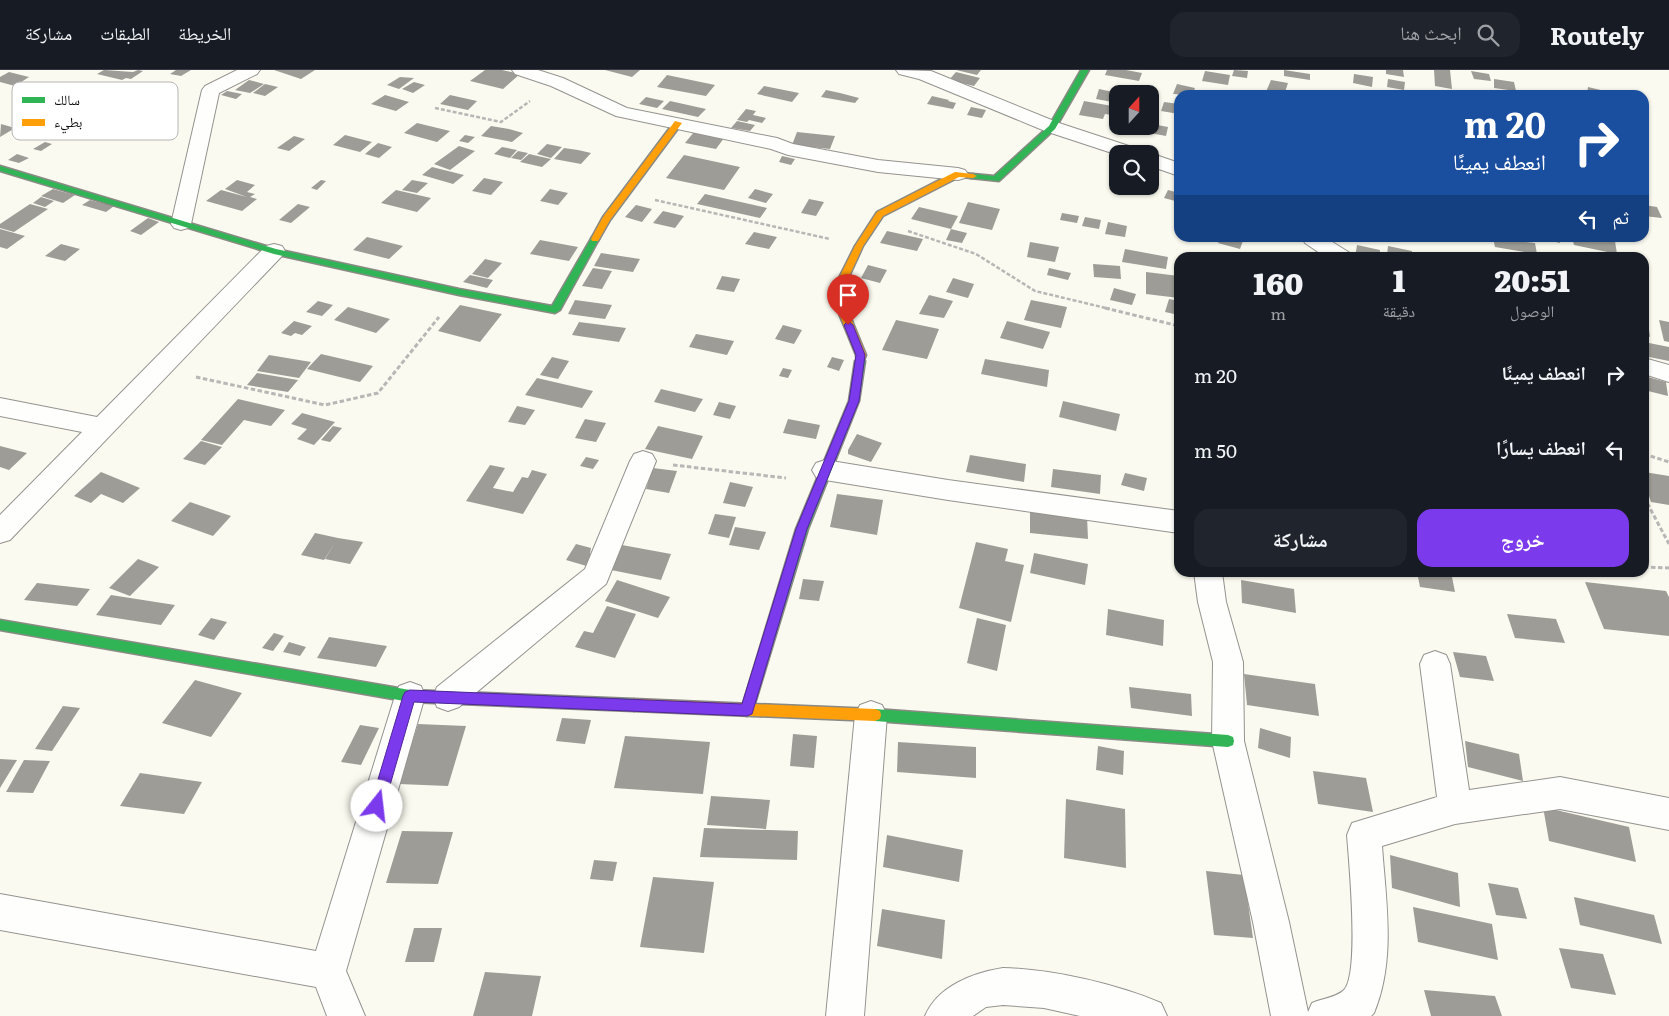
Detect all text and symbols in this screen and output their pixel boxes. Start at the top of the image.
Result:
search box [1170,12,1520,57]
text: Routely [1550,17,1644,52]
text: ابحث هنا [1400,18,1462,46]
text: مشاركة [25,19,72,46]
text: الطبقات [100,19,150,46]
text: الخريطة [178,19,231,46]
icon: search [1474,21,1502,49]
legend [12,82,178,140]
north arrow [1109,85,1159,135]
map controls [1109,85,1159,195]
text: سالك [54,89,80,109]
text: 20 m [1464,97,1546,149]
icon: right [1564,110,1629,175]
text: بطيء [54,111,83,134]
text: انعطف يمينًا [1453,144,1546,177]
button: search [1109,145,1159,195]
text: ثم [1612,202,1629,230]
icon: left [1574,205,1602,233]
text: 1 [1393,257,1405,301]
text: 20:51 [1495,257,1570,301]
text: 160 [1253,260,1303,304]
pin [827,274,869,325]
icon: arrive [834,281,862,309]
text: دقيقة [1383,298,1415,322]
text: الوصول [1510,298,1554,322]
text: m [1271,301,1286,325]
text: انعطف يمينًا [1502,358,1586,386]
text: 20 m [1194,361,1237,389]
icon: right [1601,361,1629,389]
text: انعطف يسارًا [1496,433,1586,461]
text: 50 m [1194,436,1237,464]
icon: left [1601,436,1629,464]
button: مشاركة [1194,509,1407,567]
button: خروج [1417,509,1629,567]
position arrow [350,779,402,831]

